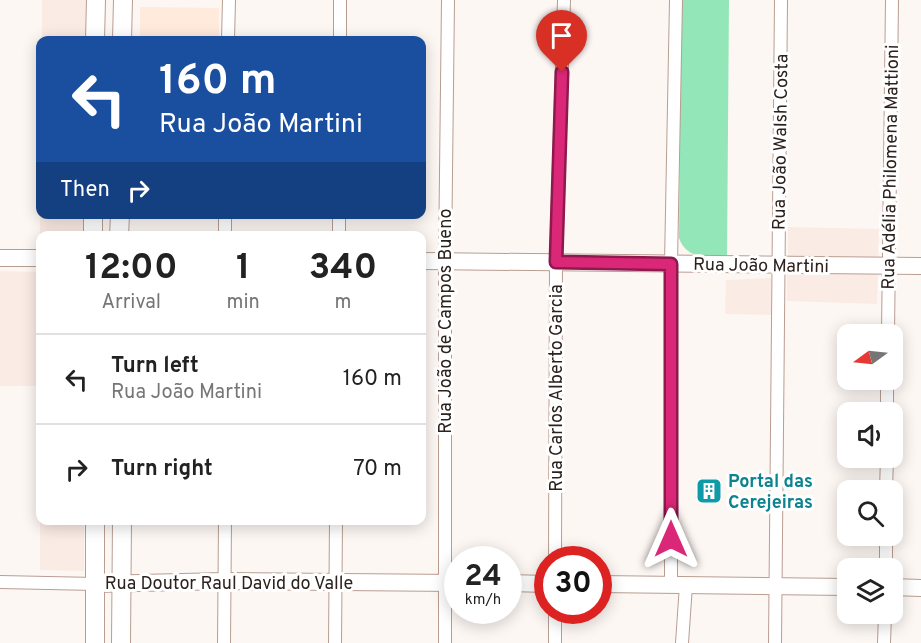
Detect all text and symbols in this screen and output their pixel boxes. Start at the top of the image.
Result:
pin [536,10,587,72]
icon: arrive [545,19,578,52]
street label: Rua Adélia Philomena Mattioni [878,44,905,290]
street label: Rua João Walsh Costa [768,54,795,230]
text: 160 m [159,56,277,109]
icon: left [60,60,138,138]
text: Rua João Martini [159,108,363,142]
icon: right [122,174,155,207]
text: Then [60,177,110,204]
street label: Rua João de Campos Bueno [435,208,458,434]
text: 12:00 [85,246,178,292]
text: 1 [236,246,250,292]
text: 340 [309,246,377,292]
street label: Rua João Martini [693,254,829,279]
street label: Rua Carlos Alberto Garcia [546,284,569,492]
text: Arrival [101,290,161,316]
text: min [226,290,260,316]
text: m [334,290,351,316]
north arrow [837,324,903,390]
map controls [837,324,903,624]
text: Turn left [111,353,199,380]
icon: left [60,363,93,396]
text: 160 m [343,366,402,393]
text: Rua João Martini [111,380,262,406]
button: sound [837,402,903,468]
icon: right [60,453,93,486]
text: Turn right [111,456,213,483]
text: 70 m [353,456,402,483]
place label: Portal das Cerejeiras [728,471,813,515]
building icon: Portal das Cerejeiras [694,476,724,506]
button: search [837,480,903,546]
position arrow [639,507,703,571]
speed limit sign: 30 [534,546,612,624]
button: layers [837,558,903,624]
text: 24 [464,559,502,596]
street label: Rua Doutor Raul David do Valle [105,573,353,596]
text: km/h [465,591,501,610]

